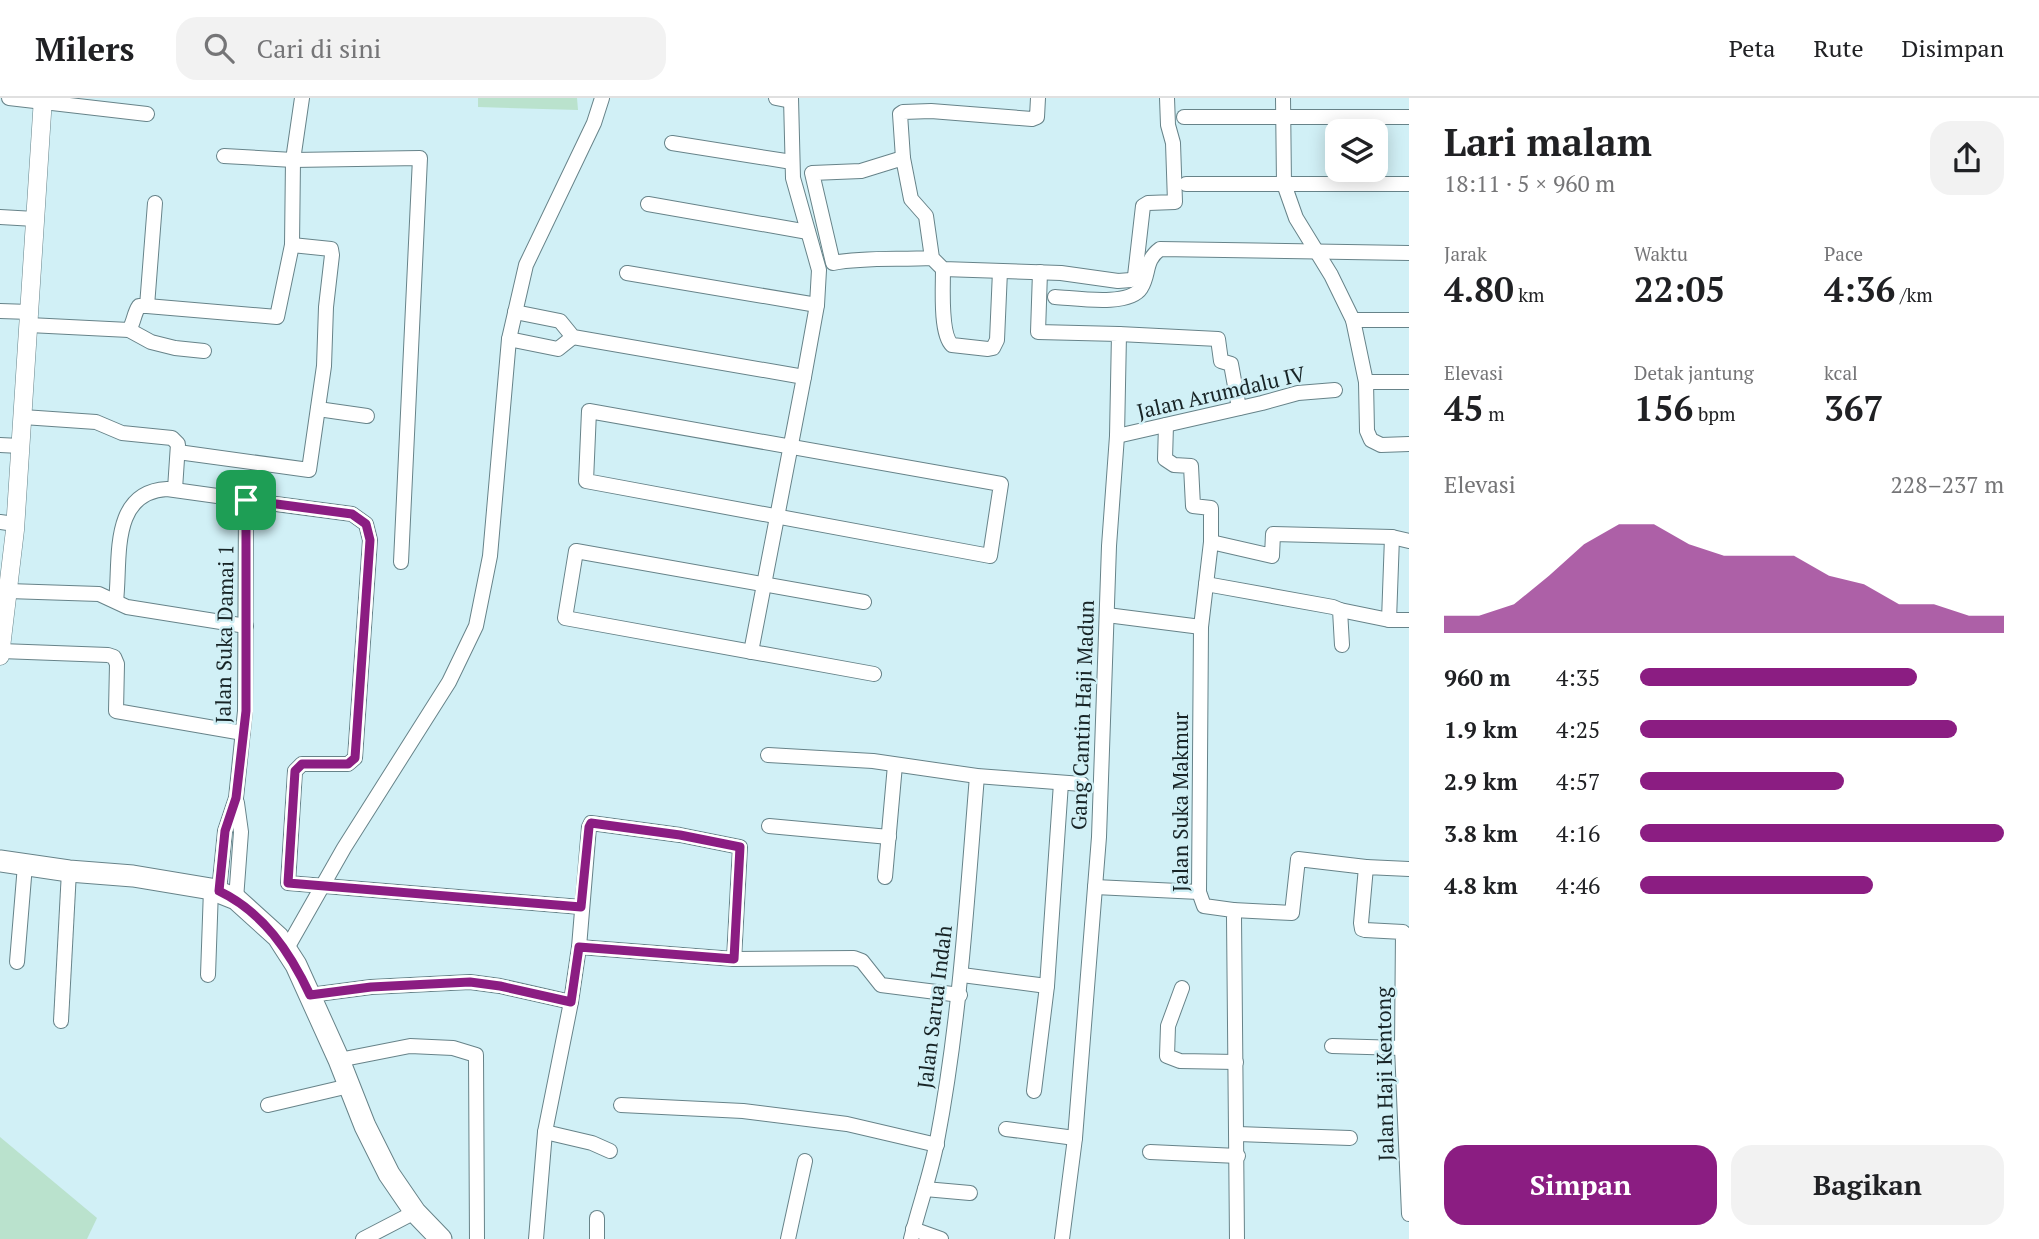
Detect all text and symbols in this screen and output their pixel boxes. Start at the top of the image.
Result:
search box [176,17,666,80]
text: Milers [35,27,134,70]
icon: search [200,29,238,67]
text: Cari di sini [256,31,381,65]
text: Peta [1729,32,1775,64]
text: Rute [1813,32,1863,64]
text: Disimpan [1901,32,2004,64]
text: Lari malam [1444,117,1652,167]
map controls [1325,119,1388,182]
button: layers [1325,119,1388,182]
button: share [1930,121,2004,195]
text: 18:11 · 5 × 960 m [1444,168,1615,199]
text: Jarak [1444,241,1487,266]
text: Waktu [1634,241,1688,266]
text: Pace [1824,241,1863,266]
text: 4.80 [1444,266,1514,312]
text: 22:05 [1634,266,1725,312]
text: 4:36 [1824,266,1895,312]
text: km [1514,282,1545,307]
text: /km [1895,282,1933,307]
street label: Jalan Arumdalu IV [1134,359,1309,425]
text: Elevasi [1444,360,1503,385]
text: Detak jantung [1634,360,1754,385]
text: kcal [1824,360,1858,385]
text: 45 [1444,385,1484,431]
text: 156 [1634,385,1693,431]
text: 367 [1824,385,1883,431]
text: m [1484,401,1505,426]
text: bpm [1693,401,1735,426]
text: Elevasi [1444,469,1516,500]
text: 228–237 m [1891,469,2004,500]
pin [216,470,276,530]
icon: arrive [227,481,265,519]
street label: Jalan Suka Damai 1 [208,544,240,724]
street label: Gang Cantin Haji Madun [1064,599,1100,831]
text: 960 m [1444,662,1510,693]
text: 4:35 [1556,662,1600,693]
street label: Jalan Suka Makmur [1166,712,1194,892]
text: 1.9 km [1444,714,1518,745]
text: 4:25 [1556,714,1600,745]
text: 2.9 km [1444,766,1518,797]
text: 4:57 [1556,766,1600,797]
text: 3.8 km [1444,818,1518,849]
text: 4:16 [1556,818,1600,849]
text: 4.8 km [1444,870,1518,901]
text: 4:46 [1556,870,1600,901]
street label: Jalan Sarua Indah [910,924,958,1090]
street label: Jalan Haji Kentong [1368,986,1400,1161]
button: Simpan [1444,1145,1717,1225]
button: Bagikan [1731,1145,2004,1225]

